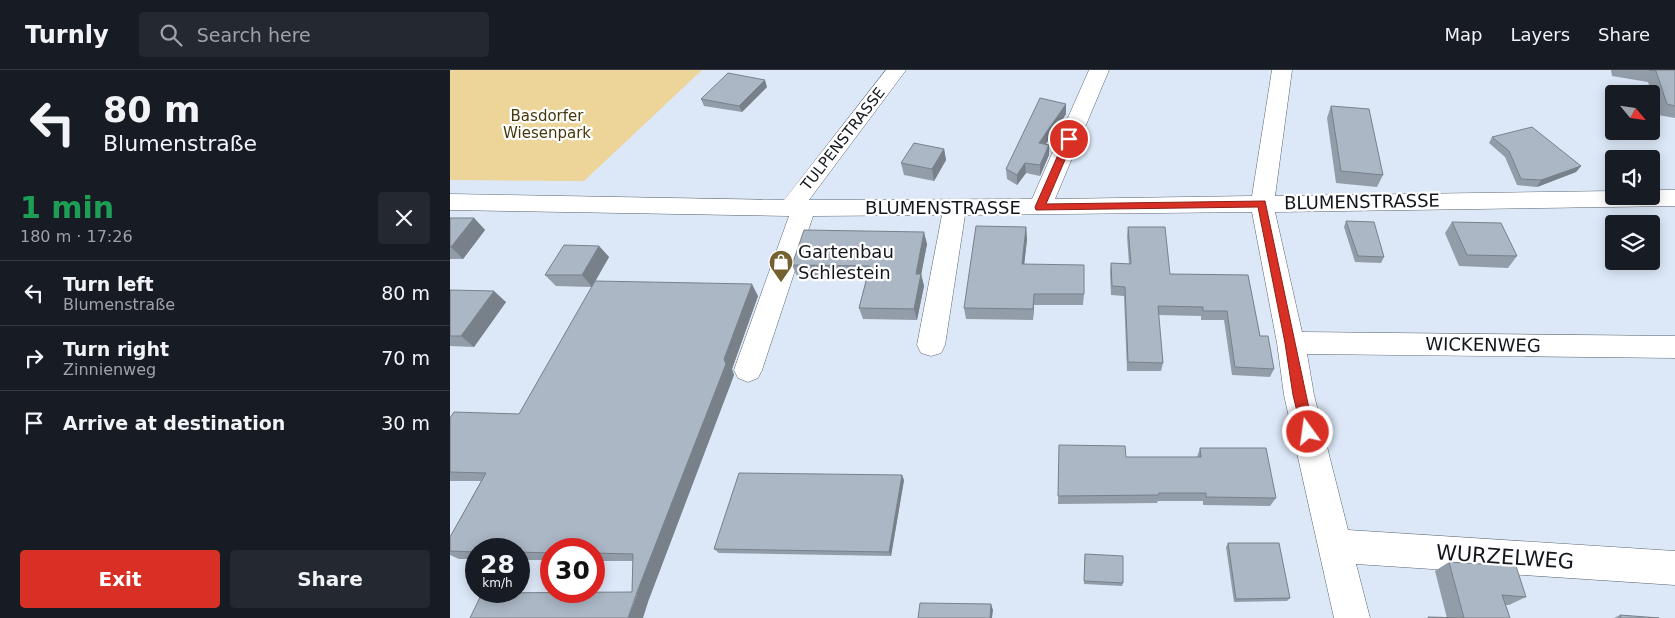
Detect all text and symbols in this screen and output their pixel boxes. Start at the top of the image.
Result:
search box [139,12,489,57]
text: Turnly [25,21,109,49]
icon: search [157,21,185,49]
text: Search here [197,24,311,46]
text: Map [1444,24,1482,45]
text: Layers [1510,24,1570,45]
text: Share [1598,24,1650,45]
street label: TULPENSTRASSE [797,84,889,195]
north arrow [1605,85,1660,140]
map controls [1605,85,1660,270]
icon: left [20,90,85,155]
text: 80 m [103,90,200,130]
park label: Basdorfer Wiesenpark [503,107,591,142]
pin [1048,118,1090,160]
icon: arrive [1055,125,1083,153]
text: Blumenstraße [103,131,257,156]
button: sound [1605,150,1660,205]
text: 1 min [20,190,114,225]
street label: BLUMENSTRASSE [1284,190,1440,213]
button: close [378,192,430,244]
street label: BLUMENSTRASSE [865,197,1021,218]
button: layers [1605,215,1660,270]
text: 180 m · 17:26 [20,227,133,246]
place label: Gartenbau Schlestein [798,241,894,283]
shop icon: Gartenbau Schlestein [768,249,794,283]
text: Turn left [63,273,154,295]
icon: left [20,279,48,307]
text: 80 m [381,282,430,304]
text: Blumenstraße [63,295,175,314]
street label: WICKENWEG [1425,333,1541,356]
text: Turn right [63,338,169,360]
icon: right [20,344,48,372]
text: 70 m [381,347,430,369]
text: Zinnienweg [63,360,156,379]
position arrow [1281,405,1333,457]
icon: arrive [20,409,48,437]
text: Arrive at destination [63,412,285,434]
text: 30 m [381,412,430,434]
speed limit sign: 30 [540,538,605,603]
street label: WURZELWEG [1435,540,1575,574]
button: Exit [20,550,220,608]
button: Share [230,550,430,608]
text: 28 [480,550,515,579]
text: km/h [482,576,513,590]

